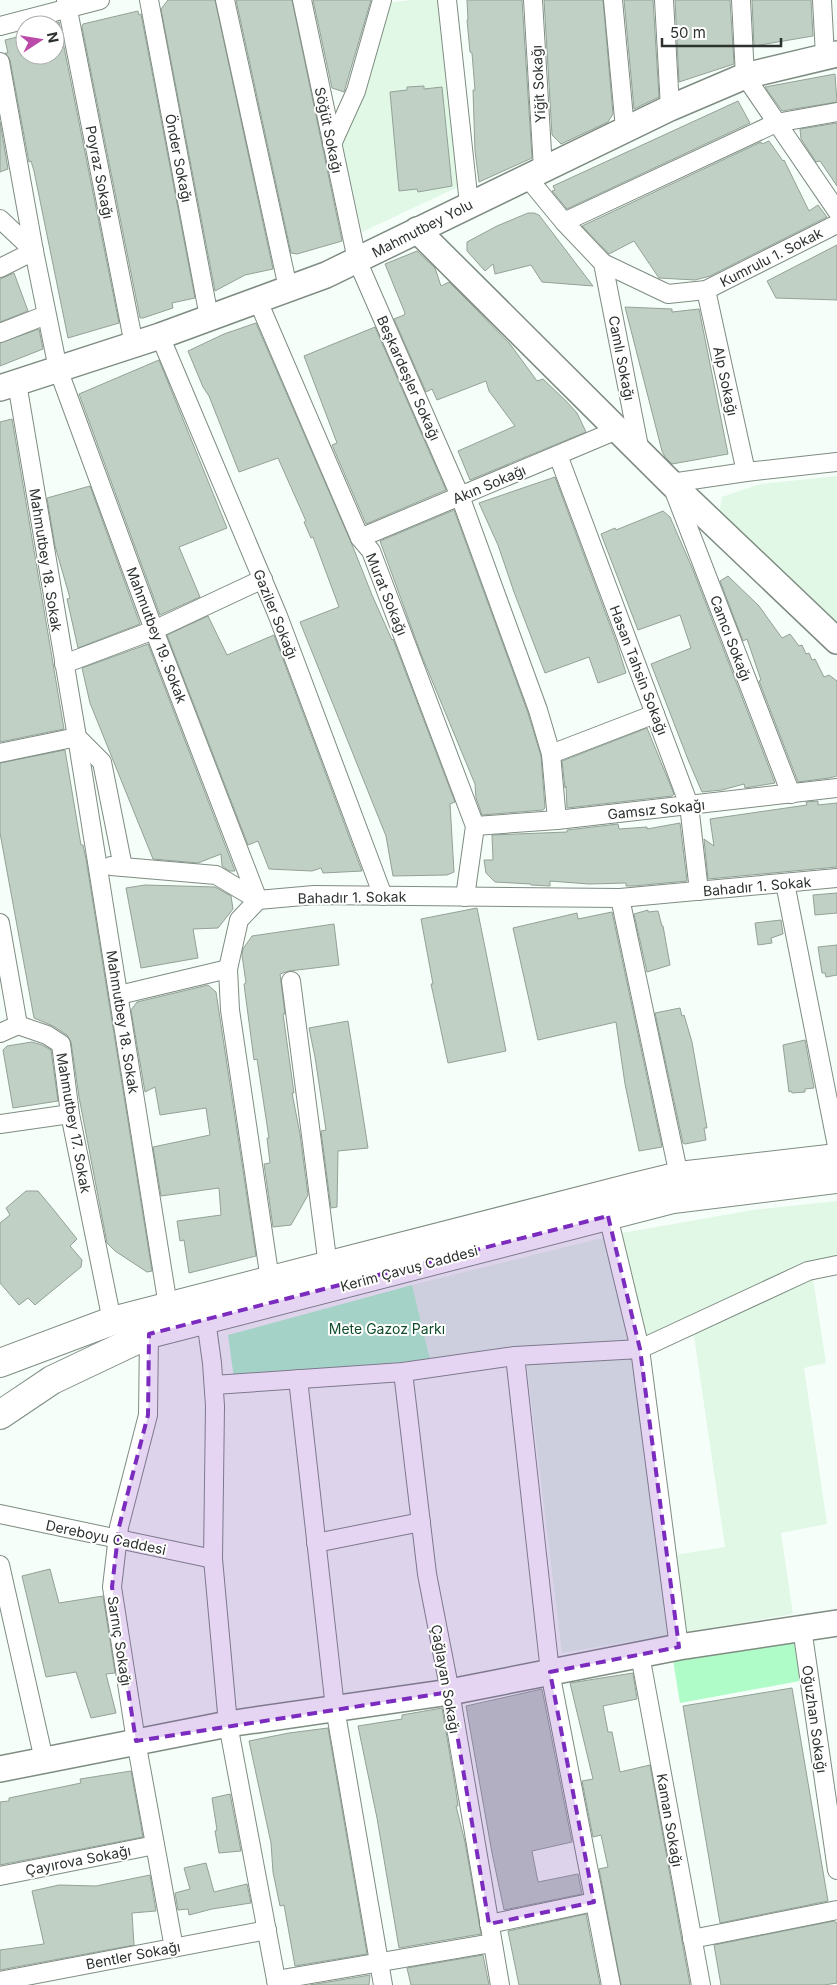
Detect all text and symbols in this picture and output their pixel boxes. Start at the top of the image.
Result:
north arrow [15,15,65,65]
scale bar [662,15,781,47]
text: 50 m [670,23,706,42]
text: N [44,30,63,44]
street label: Yiğit Sokağı [527,45,549,123]
street label: Söğüt Sokağı [312,85,346,175]
street label: Önder Sokağı [162,112,196,204]
street label: Poyraz Sokağı [83,124,117,220]
street label: Mahmutbey Yolu [369,195,475,261]
street label: Kumrulu 1. Sokak [717,224,825,290]
street label: Beşkardeşler Sokağı [374,313,444,443]
street label: Camlı Sokağı [605,314,639,402]
street label: Alp Sokağı [710,345,742,417]
street label: Akın Sokağı [450,461,528,507]
street label: Mahmutbey 18. Sokak [26,487,66,633]
street label: Murat Sokağı [363,550,411,638]
street label: Mahmutbey 19. Sokak [123,564,191,706]
street label: Gaziler Sokağı [250,567,302,661]
street label: Camcı Sokağı [707,593,755,683]
street label: Hasan Tahsin Sokağı [606,603,672,737]
street label: Gamsız Sokağı [606,795,706,823]
street label: Bahadır 1. Sokak [702,873,812,899]
street label: Bahadır 1. Sokak [298,888,407,906]
street label: Mahmutbey 18. Sokak [103,949,143,1095]
street label: Mahmutbey 17. Sokak [53,1051,95,1195]
street label: Kerim Çavuş Caddesi [338,1241,480,1295]
park label: Mete Gazoz Parkı [329,1320,445,1337]
street label: Dereboyu Caddesi [44,1516,168,1558]
street label: Sarnıç Sokağı [104,1595,136,1687]
street label: Çağlayan Sokağı [428,1623,464,1735]
street label: Oğuzhan Sokağı [799,1664,831,1774]
street label: Kaman Sokağı [653,1772,687,1868]
street label: Çayırova Sokağı [24,1841,132,1879]
street label: Bentler Sokağı [84,1938,182,1972]

